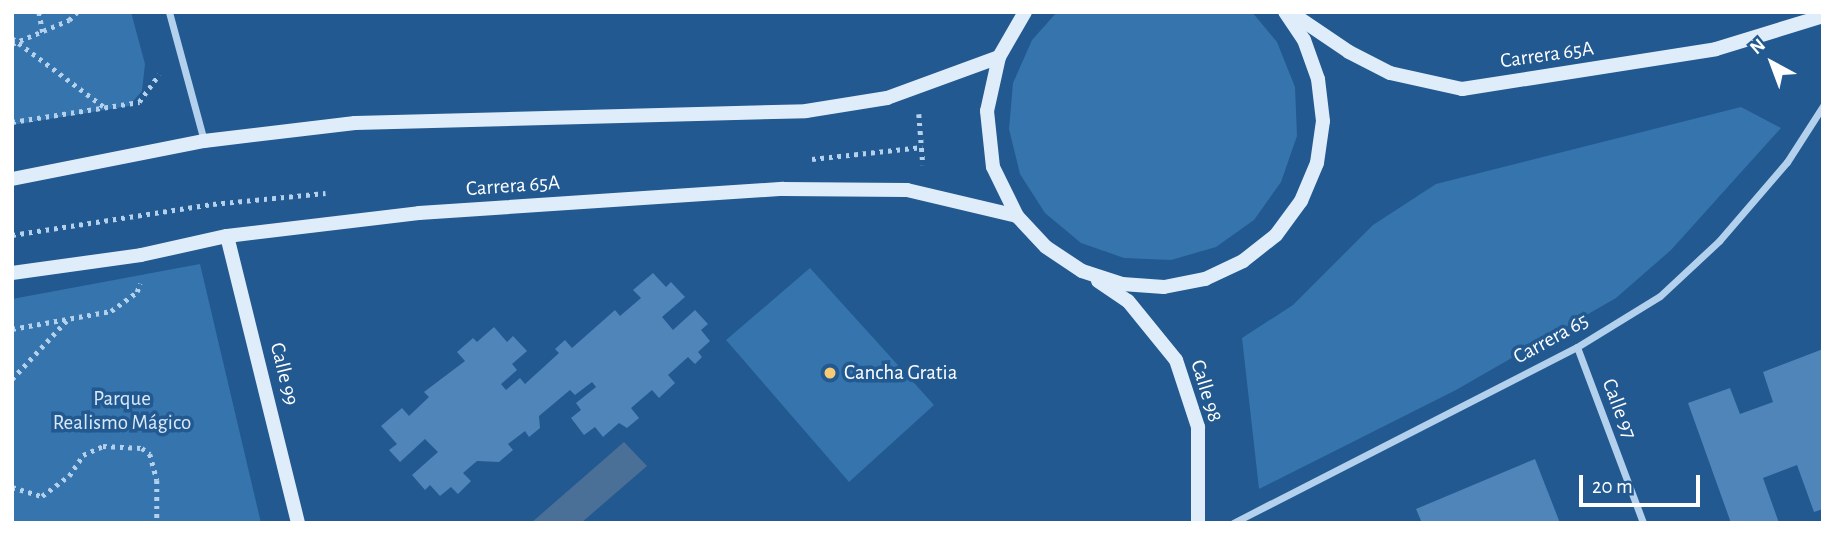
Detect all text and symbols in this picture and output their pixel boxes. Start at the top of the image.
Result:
north arrow [1737,28,1807,98]
text: N [1747,35,1769,58]
street label: Carrera 65A [1499,36,1595,74]
street label: Carrera 65A [465,170,561,202]
street label: Carrera 65 [1509,308,1593,370]
street label: Calle 99 [264,340,304,408]
street label: Calle 98 [1185,357,1227,425]
place label: Cancha Gratia [844,360,957,386]
marker: Cancha Gratia [822,365,838,381]
street label: Calle 97 [1596,375,1642,443]
park label: Parque Realismo Mágico [53,386,191,436]
scale bar [1583,462,1704,506]
text: 20 m [1592,476,1633,497]

